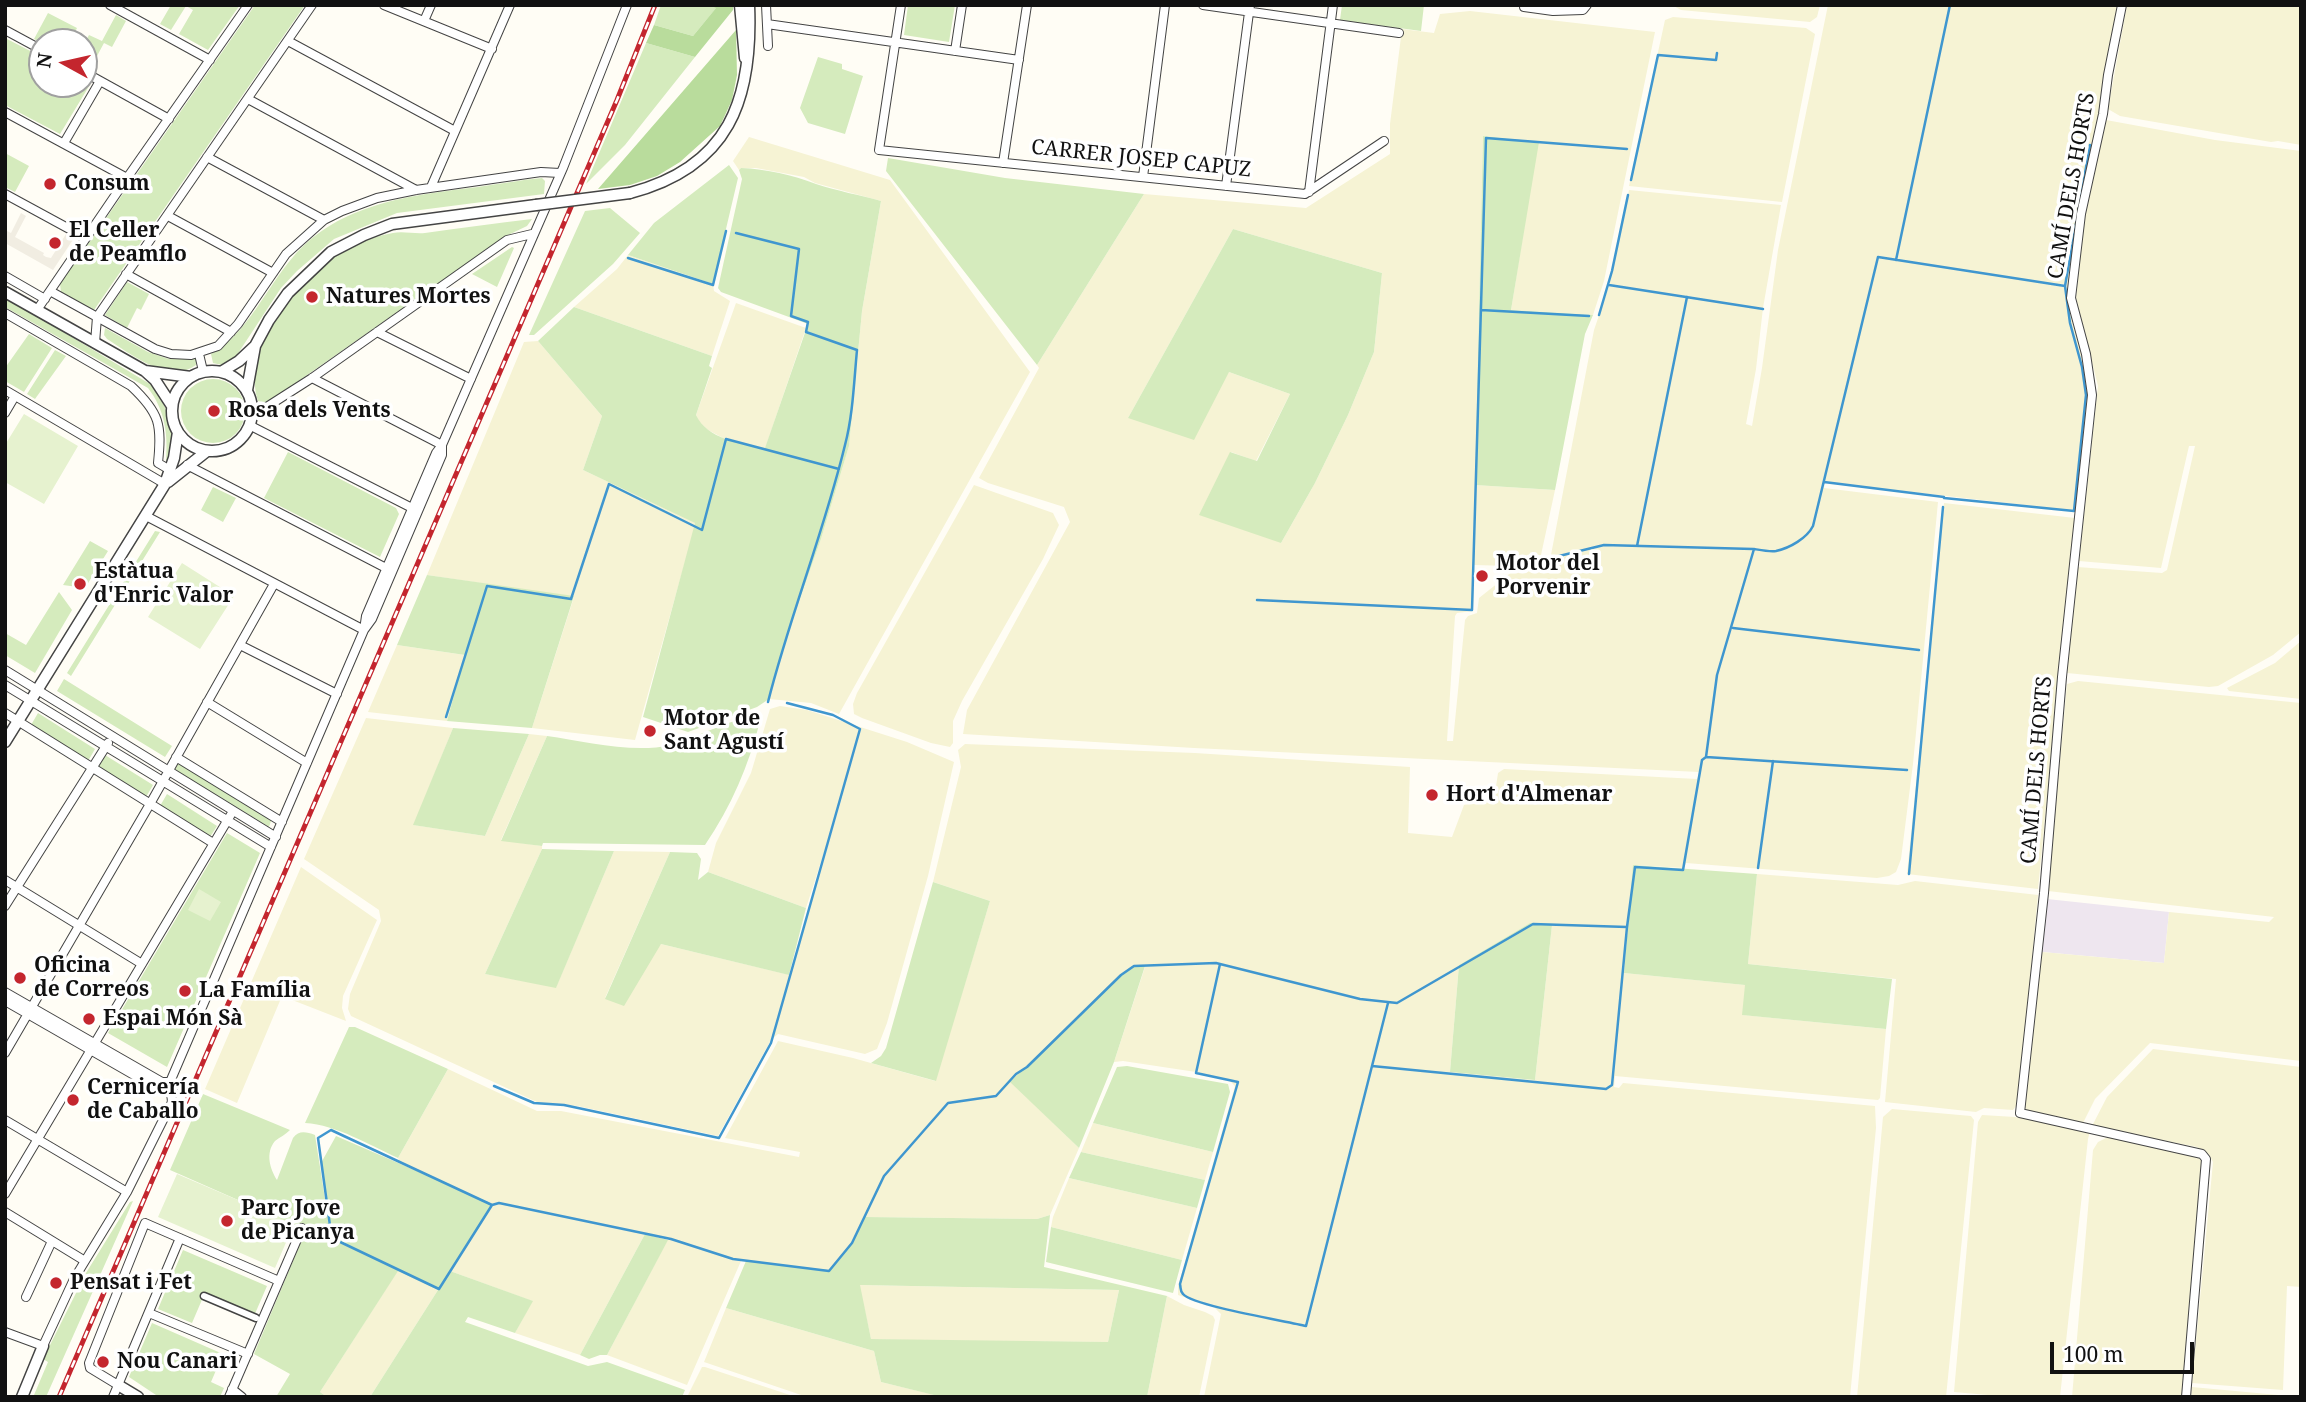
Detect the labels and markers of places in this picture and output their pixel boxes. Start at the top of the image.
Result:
place label: Consum [64,171,150,197]
marker: Consum [42,176,58,192]
place label: El Celler de Peamflo [69,218,187,268]
marker: El Celler de Peamflo [47,235,63,251]
place label: Natures Mortes [326,284,491,310]
marker: Natures Mortes [304,289,320,305]
place label: Rosa dels Vents [228,398,391,424]
marker: Rosa dels Vents [206,403,222,419]
place label: Motor del Porvenir [1496,551,1600,601]
place label: Estàtua d'Enric Valor [94,559,234,609]
marker: Motor del Porvenir [1474,568,1490,584]
marker: Estàtua d'Enric Valor [72,576,88,592]
place label: Motor de Sant Agustí [664,706,784,756]
marker: Motor de Sant Agustí [642,723,658,739]
place label: Hort d'Almenar [1446,782,1613,808]
marker: Hort d'Almenar [1424,787,1440,803]
place label: Oficina de Correos [34,953,149,1003]
marker: Oficina de Correos [12,970,28,986]
place label: La Família [199,978,311,1004]
marker: La Família [177,983,193,999]
place label: Espai Món Sà [103,1006,243,1032]
marker: Espai Món Sà [81,1011,97,1027]
place label: Cernicería de Caballo [87,1075,199,1125]
marker: Cernicería de Caballo [65,1092,81,1108]
place label: Parc Jove de Picanya [241,1196,355,1246]
marker: Parc Jove de Picanya [219,1213,235,1229]
place label: Pensat i Fet [70,1270,192,1296]
marker: Pensat i Fet [48,1275,64,1291]
place label: Nou Canari [117,1349,238,1375]
marker: Nou Canari [95,1354,111,1370]

